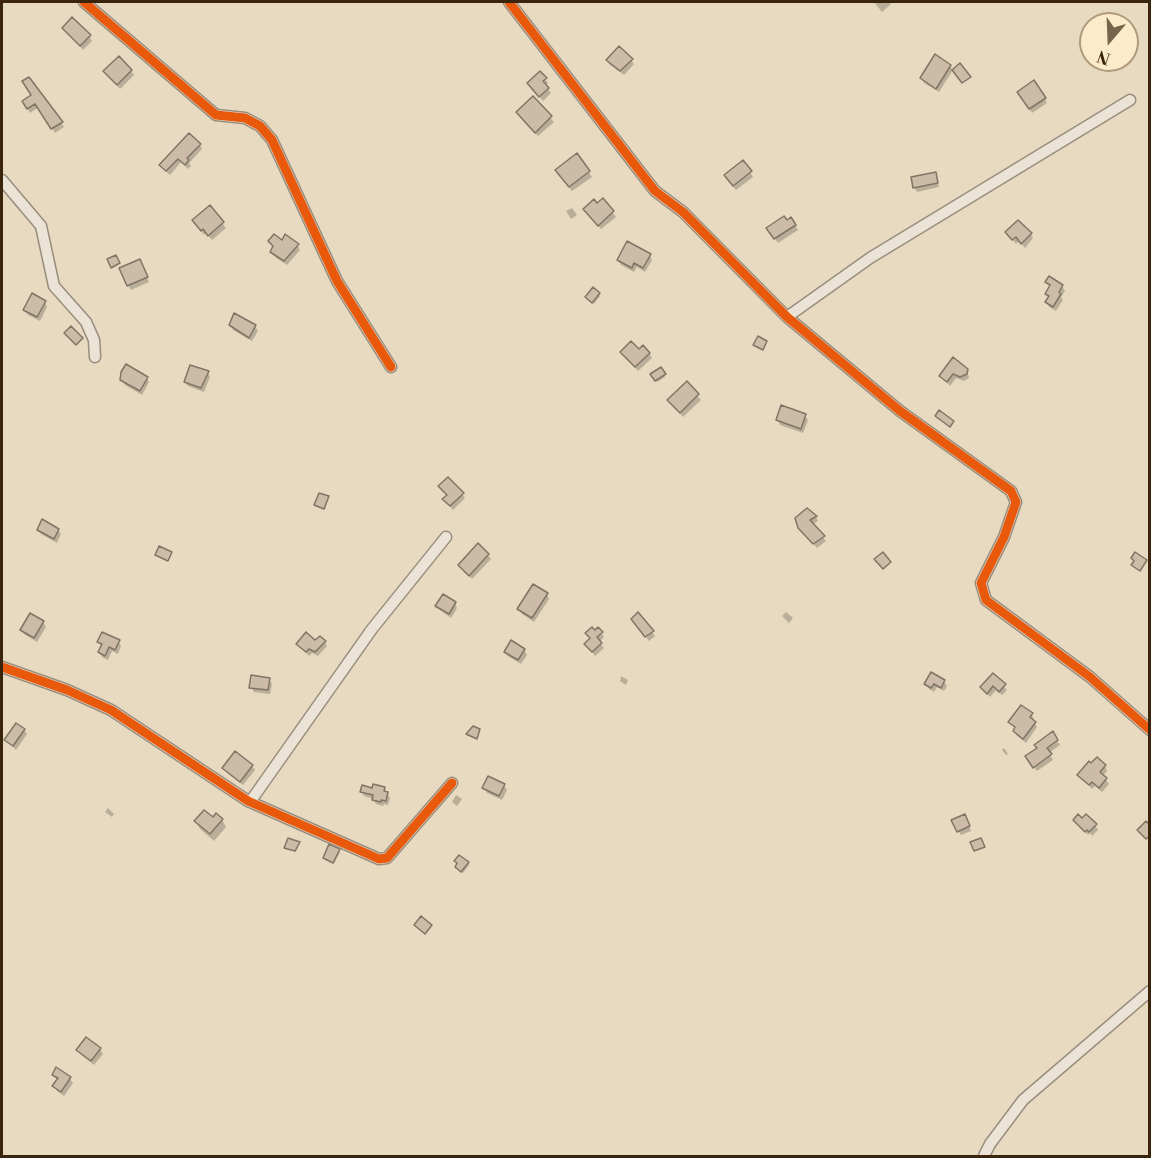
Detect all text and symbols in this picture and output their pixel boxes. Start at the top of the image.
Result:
north arrow [1079,12,1139,72]
text: N [1095,46,1113,69]

